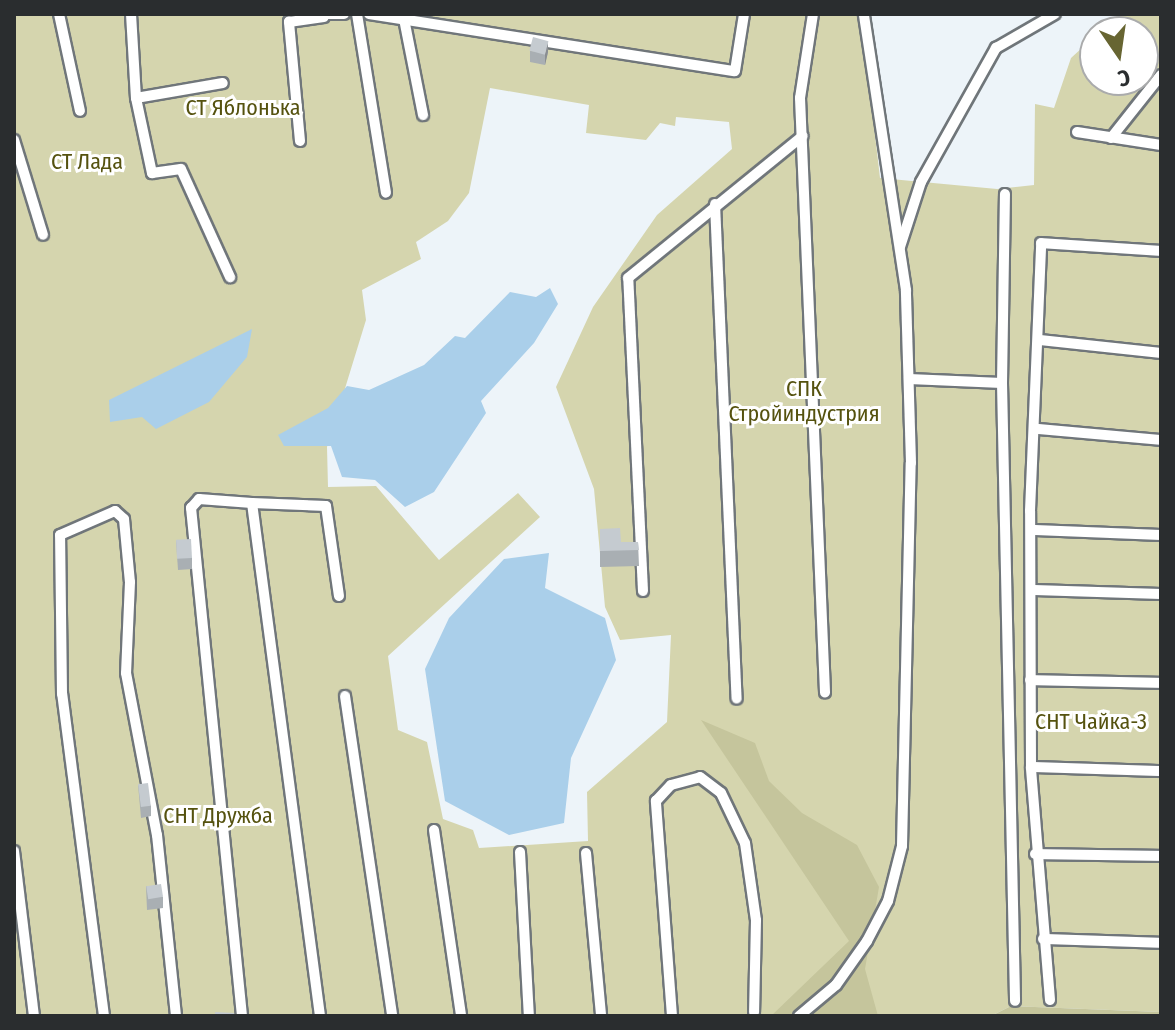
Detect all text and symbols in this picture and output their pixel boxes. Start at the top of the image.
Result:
north arrow [1079,16,1159,96]
text: С [1115,63,1133,92]
park label: СТ Яблонька [185,95,301,121]
park label: СТ Лада [51,149,123,175]
park label: СПК Стройиндустрия [728,375,880,426]
park label: СНТ Чайка-3 [1035,709,1147,735]
park label: СНТ Дружба [163,803,273,829]

